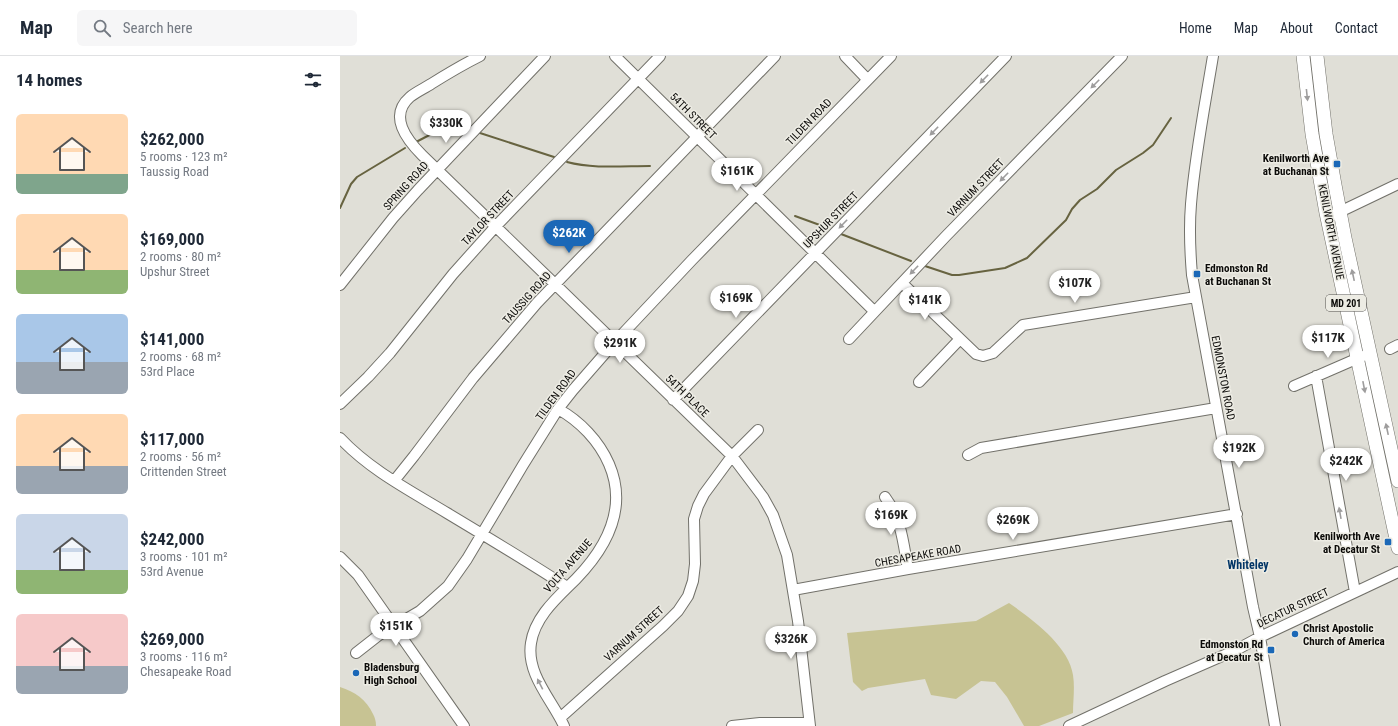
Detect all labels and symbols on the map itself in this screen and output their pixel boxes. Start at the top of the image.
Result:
one-way arrow [979,74,988,84]
one-way arrow [1090,79,1100,89]
one-way arrow [1303,89,1310,101]
street label: 54TH STREET [667,90,719,142]
street label: TILDEN ROAD [784,96,834,148]
pin: $330K [418,110,474,144]
one-way arrow [929,126,939,136]
place label: Kenilworth Ave at Buchanan St [1263,152,1330,178]
street label: VARNUM STREET [945,156,1007,220]
pin: $161K [709,158,765,192]
street label: SPRING ROAD [381,159,431,213]
marker: Kenilworth Ave at Buchanan St [1332,159,1342,169]
one-way arrow [999,172,1009,182]
street label: KENILWORTH AVENUE [1315,183,1347,281]
street label: TAYLOR STREET [459,187,517,248]
street label: UPSHUR STREET [801,189,861,251]
one-way arrow [838,219,848,229]
pin: $262K [541,220,597,254]
place label: Edmonston Rd at Buchanan St [1205,262,1272,288]
one-way arrow [909,265,919,275]
street label: TAUSSIG ROAD [500,269,554,327]
marker: Edmonston Rd at Buchanan St [1192,269,1202,279]
one-way arrow [1350,269,1356,281]
pin: $107K [1047,270,1103,304]
pin: $169K [708,285,764,319]
pin: $141K [897,287,953,321]
road number: MD 201 [1326,295,1366,311]
pin: $117K [1300,325,1356,359]
pin: $291K [592,330,648,364]
street label: EDMONSTON ROAD [1208,335,1238,421]
street label: TILDEN ROAD [533,367,579,423]
street label: 54TH PLACE [663,372,712,420]
one-way arrow [1361,381,1367,393]
one-way arrow [1383,423,1389,435]
pin: $192K [1211,435,1267,469]
pin: $242K [1318,448,1374,482]
pin: $169K [863,502,919,536]
one-way arrow [1337,506,1343,519]
pin: $269K [985,507,1041,541]
place label: Kenilworth Ave at Decatur St [1314,530,1381,556]
street label: VOLTA AVENUE [541,536,595,595]
marker: Kenilworth Ave at Decatur St [1383,537,1393,547]
street label: CHESAPEAKE ROAD [874,542,962,570]
district label: Whiteley [1227,558,1269,572]
street label: DECATUR STREET [1255,586,1331,630]
street label: VARNUM STREET [601,604,667,664]
pin: $151K [368,613,424,647]
place label: Christ Apostolic Church of America [1303,622,1385,648]
pin: $326K [763,626,819,660]
marker: Christ Apostolic Church of America [1290,629,1300,639]
place label: Edmonston Rd at Decatur St [1200,638,1264,664]
marker: Edmonston Rd at Decatur St [1266,645,1276,655]
place label: Bladensburg High School [364,661,419,687]
marker: Bladensburg High School [351,668,361,678]
one-way arrow [537,678,544,690]

